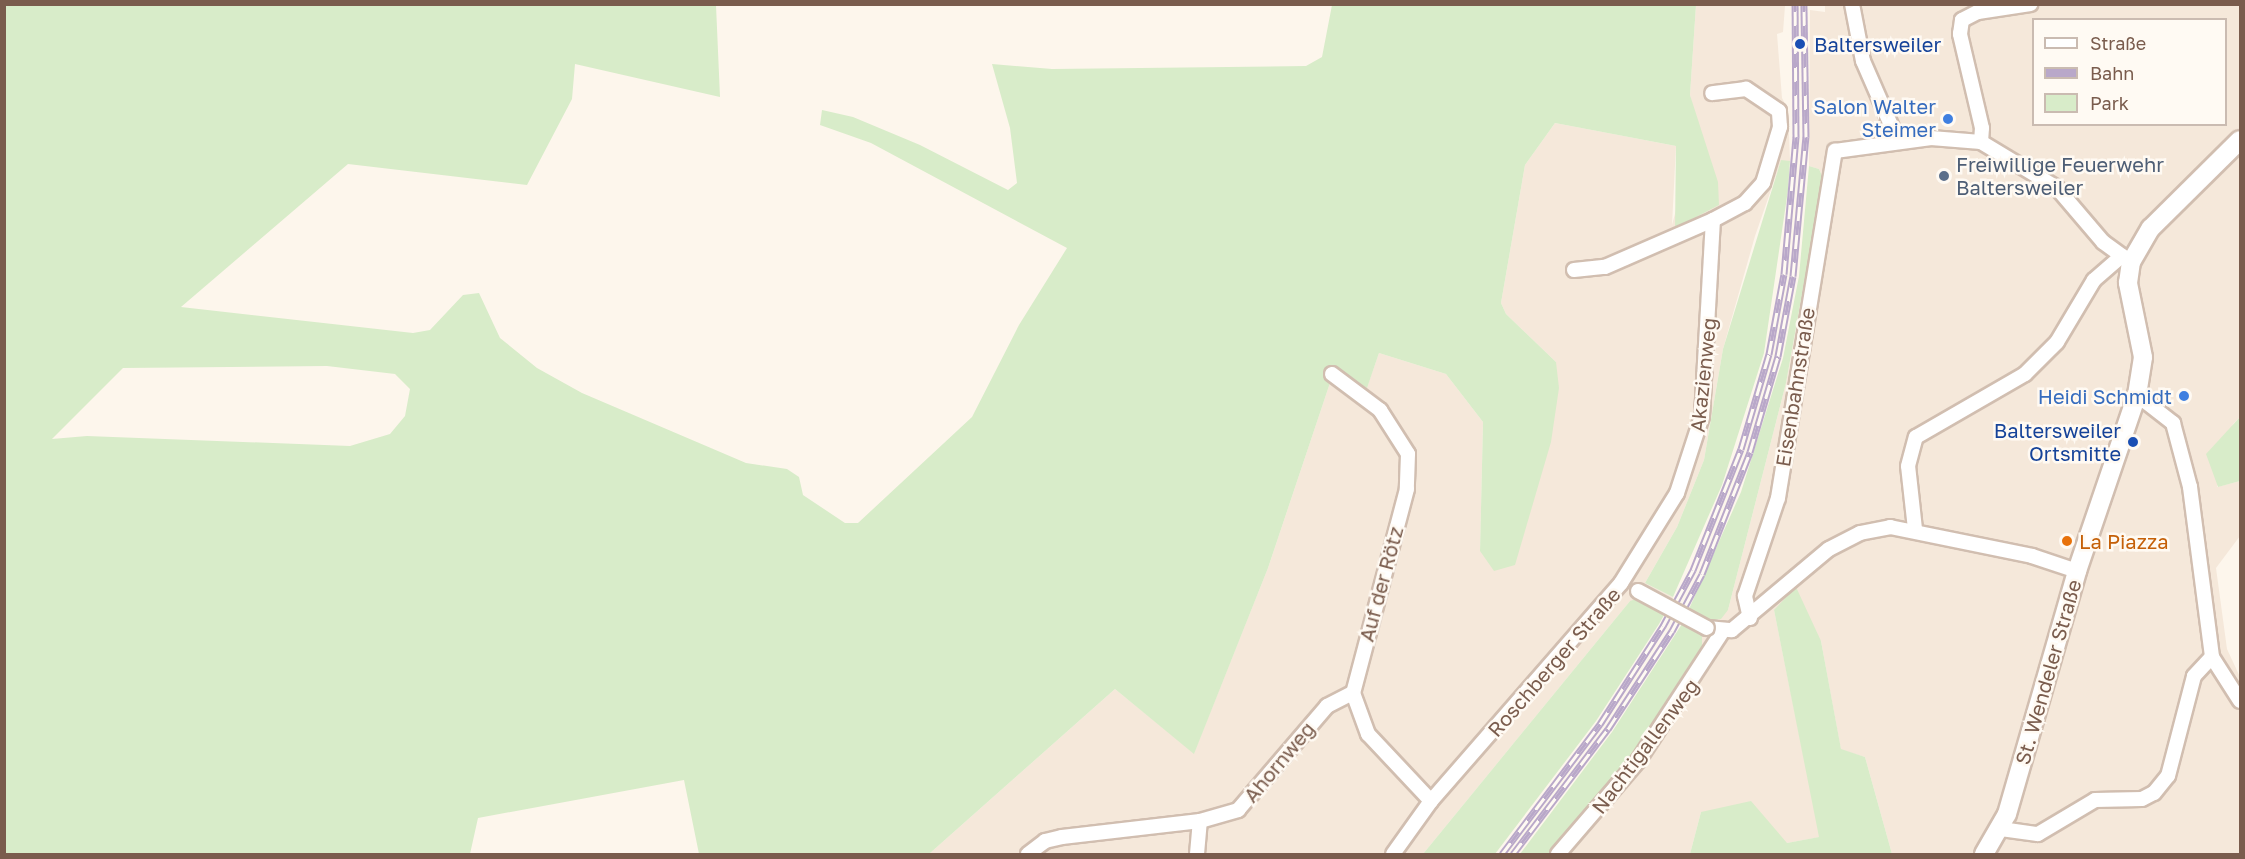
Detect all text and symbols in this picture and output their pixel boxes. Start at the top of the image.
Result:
legend [2032,18,2227,126]
place label: Baltersweiler [1814,32,1941,56]
text: Straße [2090,32,2146,54]
marker: Baltersweiler [1791,35,1809,53]
text: Bahn [2090,62,2134,84]
text: Park [2090,92,2129,114]
place label: Salon Walter Steimer [1813,95,1936,142]
marker: Salon Walter Steimer [1941,112,1955,126]
place label: Freiwillige Feuerwehr Baltersweiler [1956,152,2164,199]
marker: Freiwillige Feuerwehr Baltersweiler [1937,169,1951,183]
street label: Eisenbahnstraße [1771,306,1819,468]
street label: Akazienweg [1685,317,1721,433]
place label: Heidi Schmidt [2038,384,2172,408]
marker: Heidi Schmidt [2177,389,2191,403]
place label: Baltersweiler Ortsmitte [1994,418,2121,465]
marker: Baltersweiler Ortsmitte [2126,435,2140,449]
street label: Auf der Rötz [1354,524,1408,644]
place label: La Piazza [2079,529,2169,553]
marker: La Piazza [2060,534,2074,548]
street label: St. Wendeler Straße [2010,577,2086,767]
street label: Roschberger Straße [1483,582,1625,742]
street label: Nachtigallenweg [1586,674,1704,818]
street label: Ahornweg [1238,717,1320,807]

